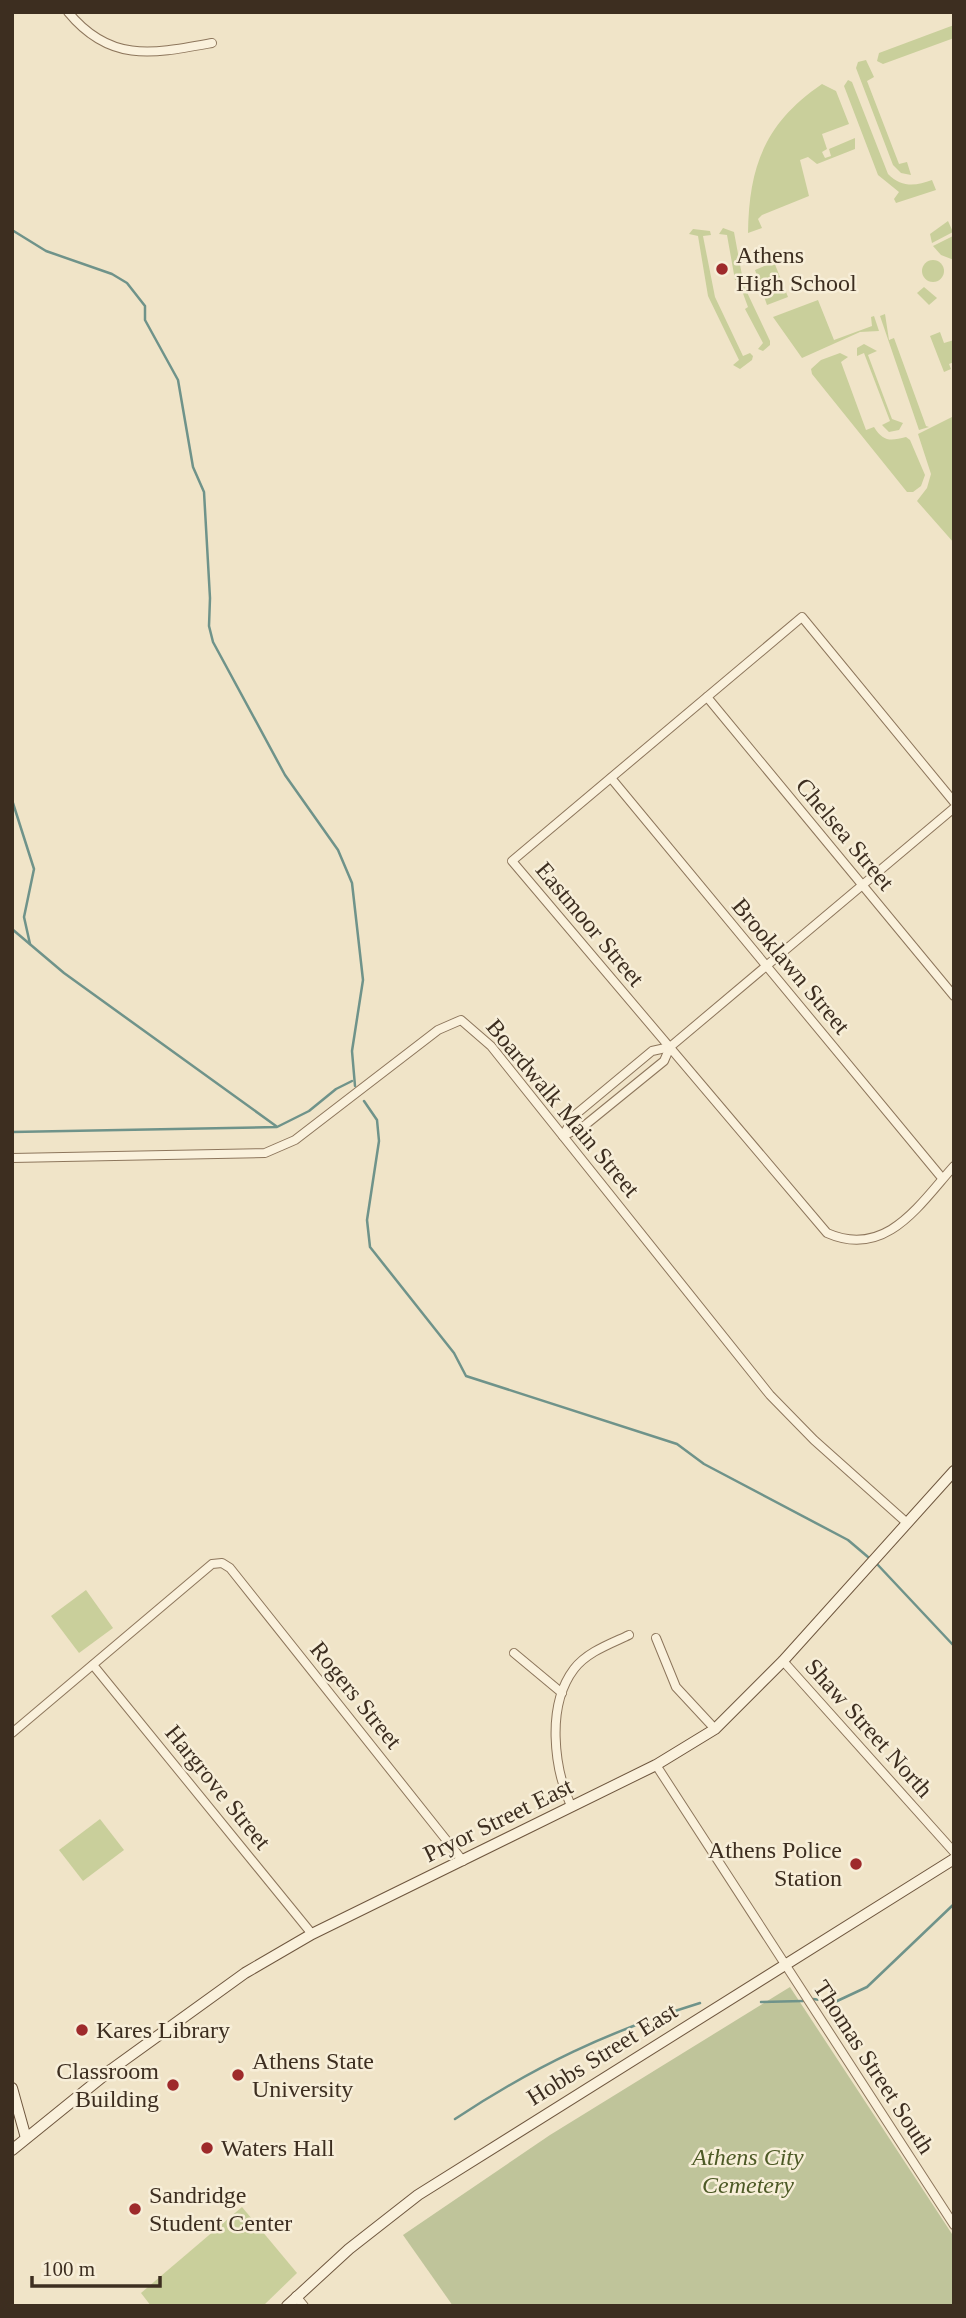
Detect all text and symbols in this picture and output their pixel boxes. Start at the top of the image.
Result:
place label: Athens High School [736,242,857,296]
marker: Athens High School [714,261,730,277]
street label: Chelsea Street [791,773,900,895]
street label: Eastmoor Street [531,857,650,992]
street label: Brooklawn Street [727,893,855,1039]
street label: Boardwalk Main Street [481,1014,645,1202]
street label: Rogers Street [305,1636,407,1754]
street label: Shaw Street North [800,1653,938,1803]
street label: Hargrove Street [160,1720,276,1855]
street label: Pryor Street East [419,1773,577,1867]
place label: Athens Police Station [708,1837,842,1891]
marker: Athens Police Station [848,1856,864,1872]
street label: Thomas Street South [808,1975,940,2159]
street label: Hobbs Street East [522,1997,682,2111]
place label: Kares Library [96,2017,230,2043]
marker: Kares Library [74,2022,90,2038]
place label: Athens State University [252,2048,374,2102]
place label: Classroom Building [56,2058,159,2112]
marker: Athens State University [230,2067,246,2083]
marker: Classroom Building [165,2077,181,2093]
place label: Waters Hall [221,2135,335,2161]
marker: Waters Hall [199,2140,215,2156]
park label: Athens City Cemetery [690,2144,804,2198]
place label: Sandridge Student Center [149,2182,292,2236]
marker: Sandridge Student Center [127,2201,143,2217]
scale bar [32,2244,159,2288]
text: 100 m [42,2257,95,2281]

